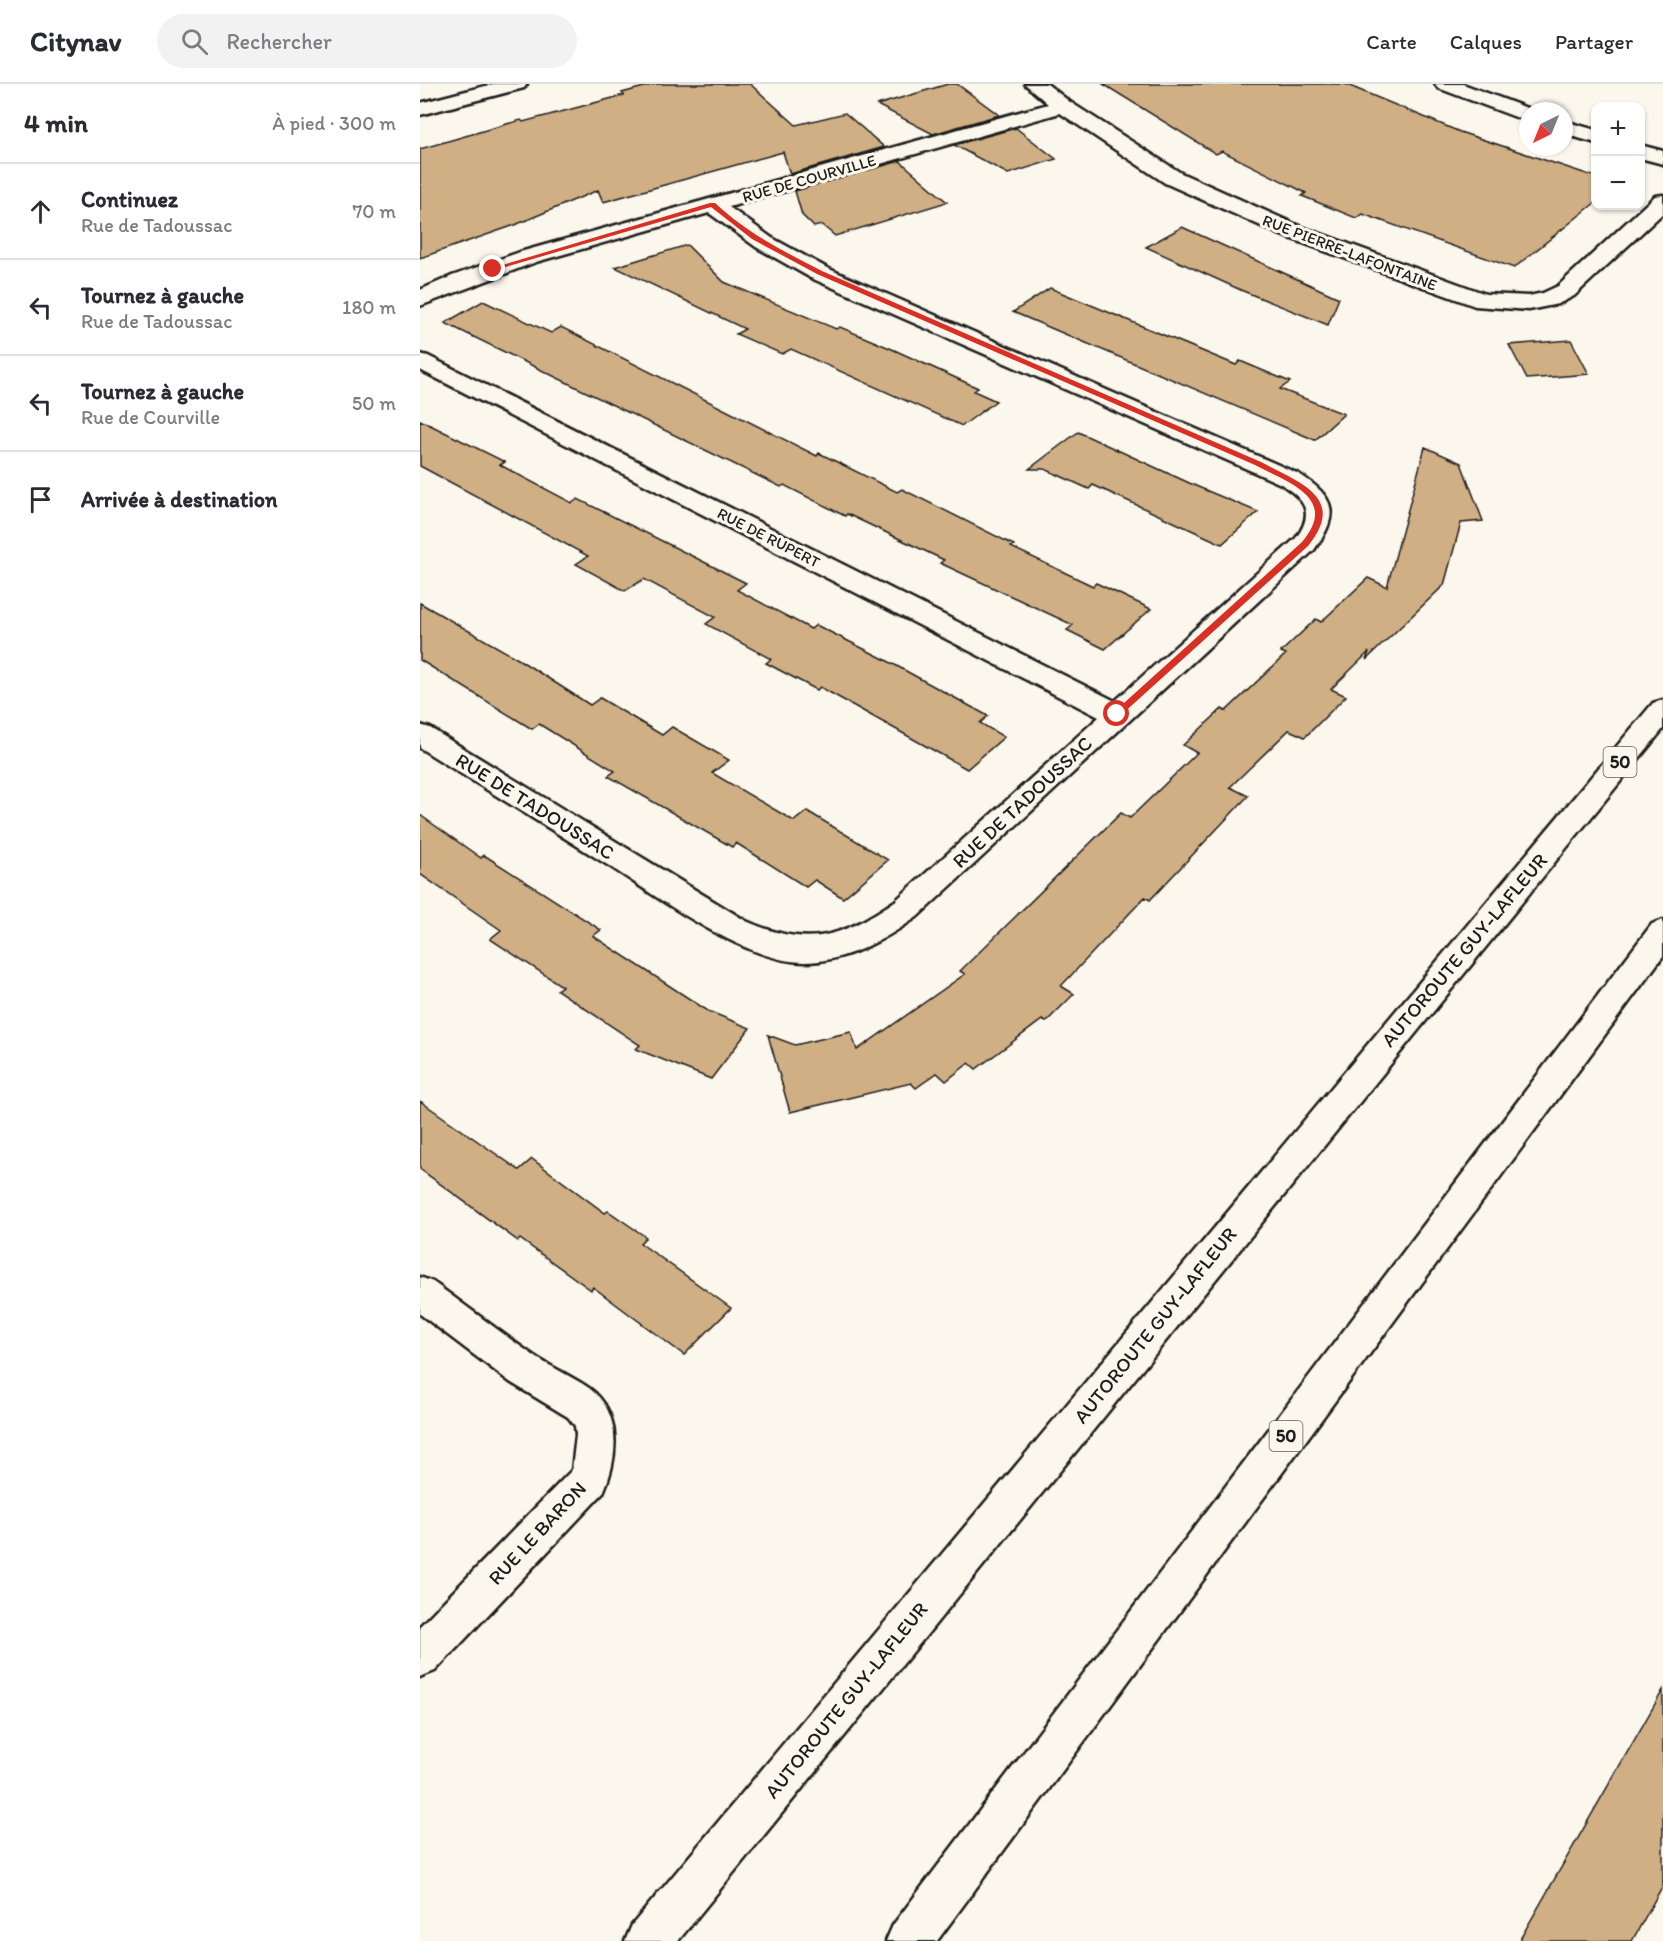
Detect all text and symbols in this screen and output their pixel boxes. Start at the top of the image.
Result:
search box [157,14,577,68]
text: Citynav [30,24,121,58]
icon: search [178,25,211,58]
text: Rechercher [226,28,332,55]
text: Carte [1366,29,1417,54]
text: Calques [1450,29,1522,54]
text: Partager [1555,29,1633,54]
north arrow [1519,102,1573,156]
map controls [1591,102,1645,210]
button: + [1591,102,1645,156]
text: 4 min [24,107,88,139]
text: À pied · 300 m [272,111,396,135]
street label: RUE DE COURVILLE [740,150,878,207]
button: − [1591,156,1645,210]
text: Continuez [81,186,178,213]
icon: ahead [24,195,57,228]
text: 70 m [352,199,396,223]
street label: RUE PIERRE-LAFONTAINE [1260,210,1440,295]
text: Rue de Tadoussac [81,213,232,237]
route end [479,255,505,281]
text: Tournez à gauche [81,282,244,309]
icon: left [24,291,57,324]
text: 180 m [342,295,396,319]
text: Rue de Tadoussac [81,309,232,333]
text: Tournez à gauche [81,378,244,405]
icon: left [24,387,57,420]
text: 50 m [352,391,396,415]
text: Rue de Courville [81,405,220,429]
icon: arrive [24,483,57,516]
text: Arrivée à destination [81,486,277,513]
street label: RUE DE RUPERT [714,503,823,572]
route start [1103,700,1129,726]
street label: RUE DE TADOUSSAC [947,731,1097,873]
road number: 50 [1604,747,1636,777]
street label: RUE DE TADOUSSAC [451,748,619,865]
street label: AUTOROUTE GUY-LAFLEUR [1376,848,1552,1052]
street label: AUTOROUTE GUY-LAFLEUR [1069,1222,1241,1428]
road number: 50 [1270,1421,1302,1451]
street label: RUE LE BARON [483,1476,591,1590]
street label: AUTOROUTE GUY-LAFLEUR [760,1597,932,1803]

